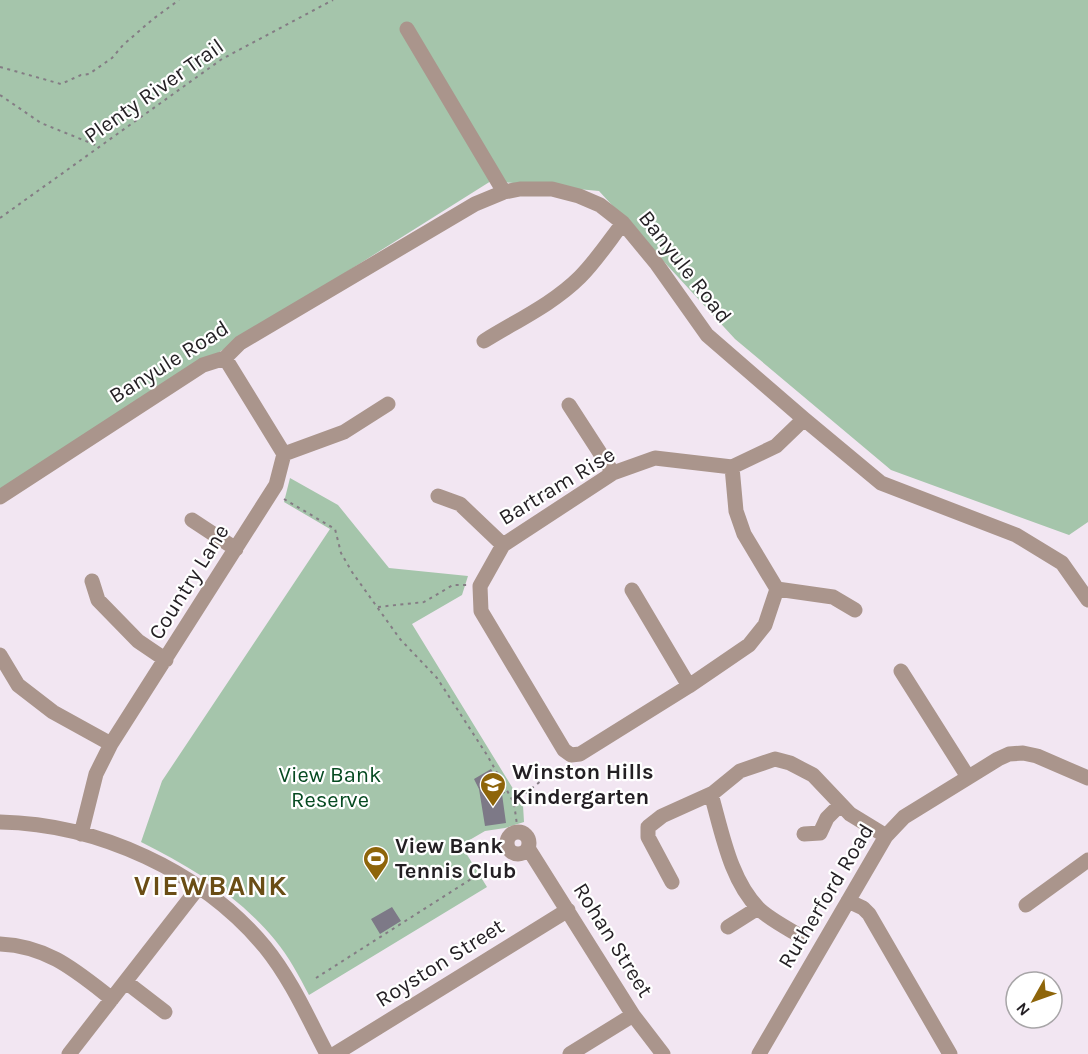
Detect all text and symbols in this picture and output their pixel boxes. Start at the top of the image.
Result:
street label: Plenty River Trail [79,33,229,149]
street label: Banyule Road [633,205,737,329]
street label: Banyule Road [104,315,234,409]
street label: Bartram Rise [494,441,620,531]
street label: Country Lane [143,520,235,644]
place label: Winston Hills Kindergarten [512,759,654,810]
park label: View Bank Reserve [279,762,381,813]
school or university icon: Winston Hills Kindergarten [478,770,508,808]
street label: Rutherford Road [773,819,879,973]
place label: View Bank Tennis Club [395,833,516,884]
sports icon: View Bank Tennis Club [361,844,391,882]
district label: VIEWBANK [134,869,288,902]
street label: Rohan Street [568,878,658,1002]
street label: Royston Street [371,913,509,1013]
north arrow [1004,970,1064,1030]
text: N [1012,999,1034,1020]

